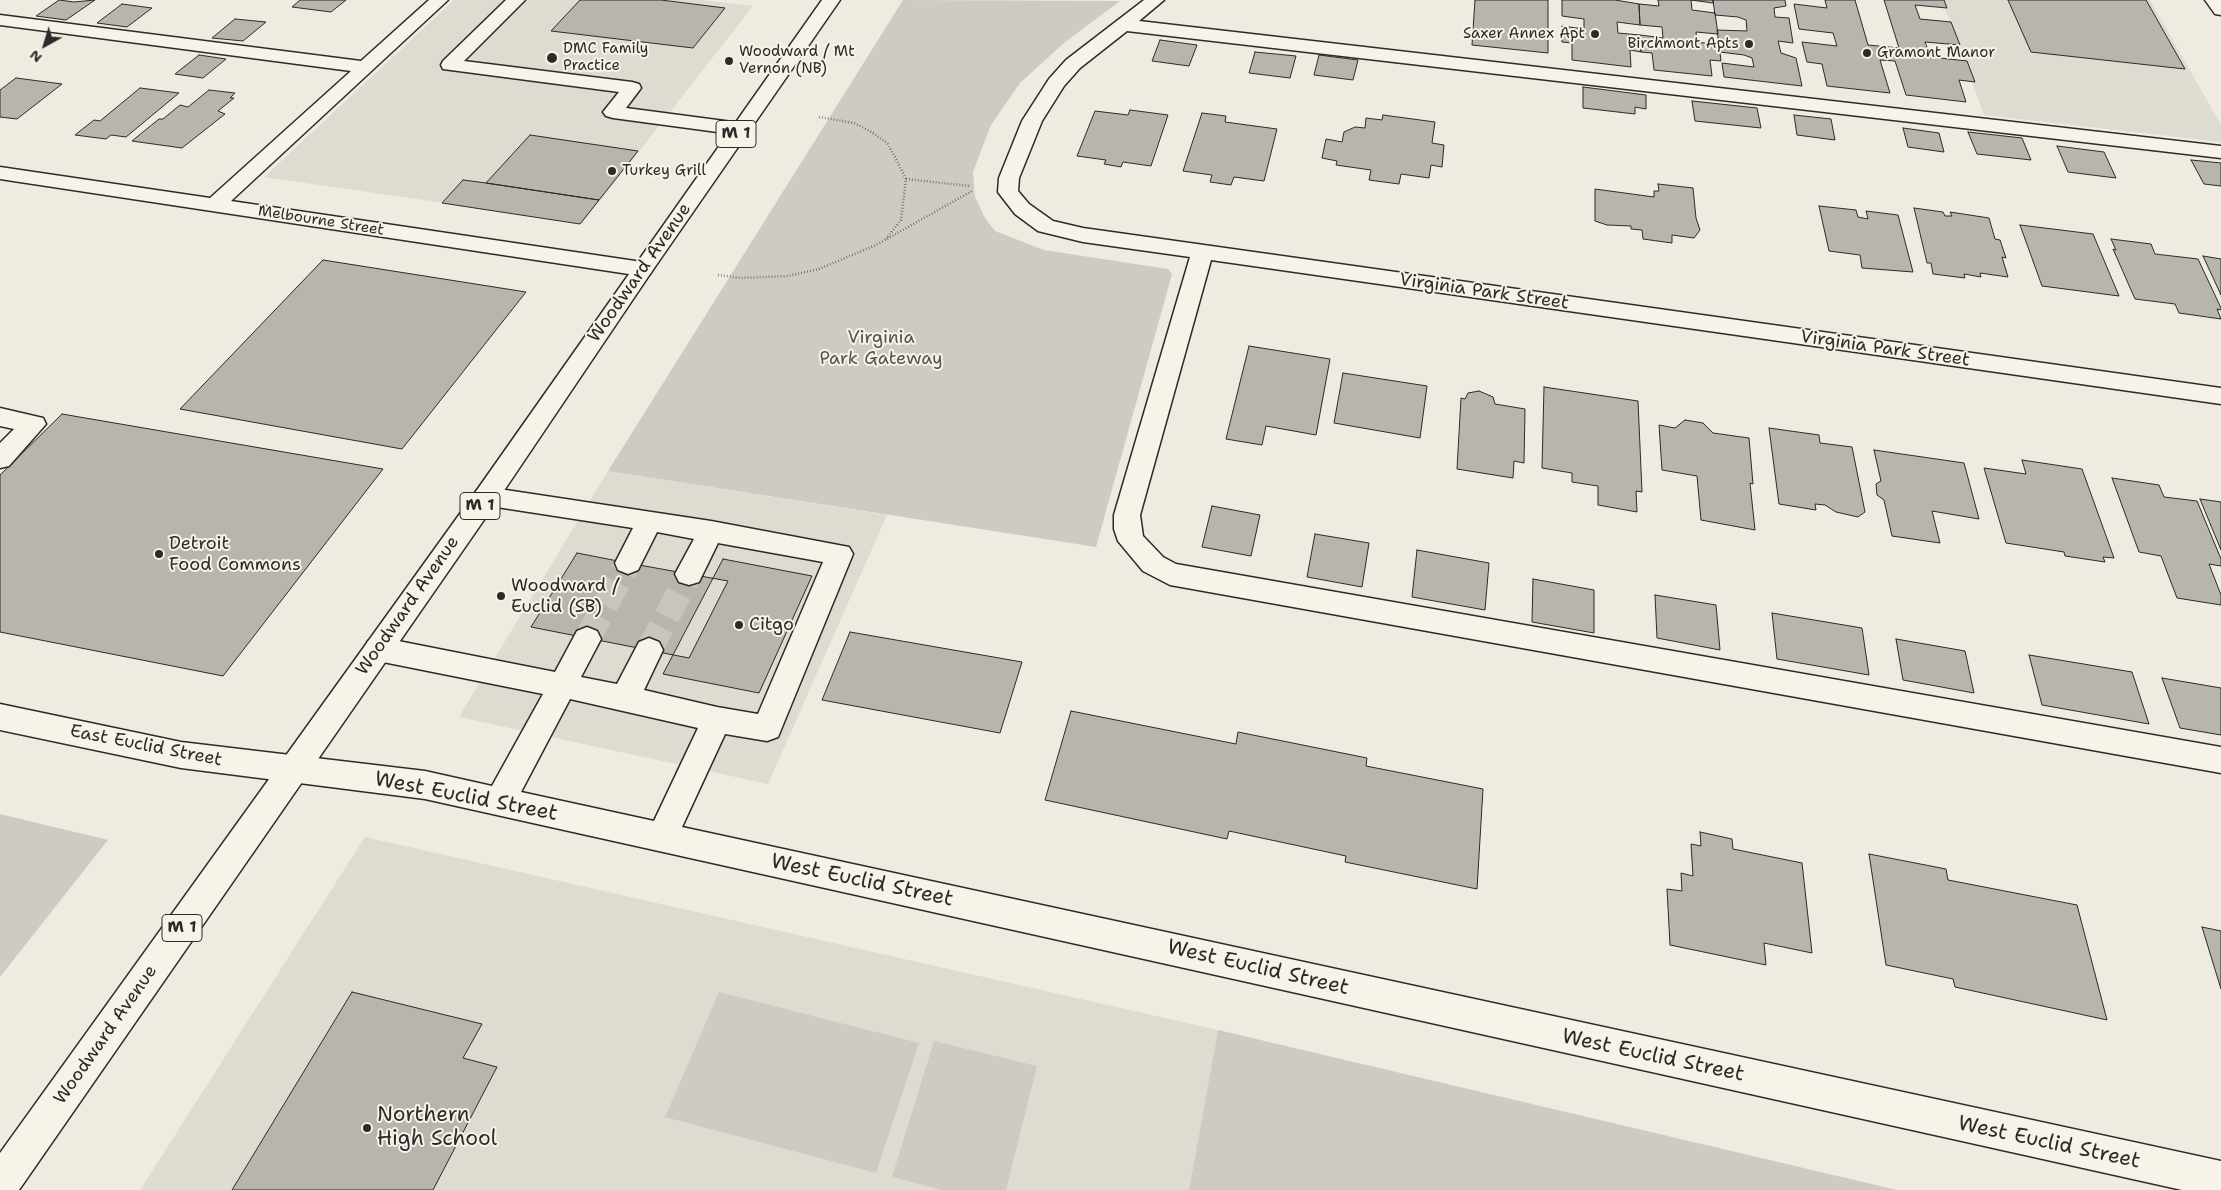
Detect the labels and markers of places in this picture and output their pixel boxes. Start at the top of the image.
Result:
place label: Saxer Annex Apt [1463,25,1585,43]
marker: Saxer Annex Apt [1589,28,1601,40]
place label: Birchmont Apts [1627,35,1739,53]
marker: Birchmont Apts [1743,38,1755,50]
place label: DMC Family Practice [563,40,648,75]
place label: Woodward / Mt Vernon (NB) [739,43,855,78]
place label: Gramont Manor [1877,44,1995,62]
marker: Gramont Manor [1861,47,1873,59]
marker: DMC Family Practice [545,51,559,65]
marker: Woodward / Mt Vernon (NB) [723,55,735,67]
place label: Turkey Grill [622,162,706,180]
marker: Turkey Grill [606,165,618,177]
place label: Detroit Food Commons [169,533,301,576]
marker: Detroit Food Commons [153,548,165,560]
place label: Woodward / Euclid (SB) [511,575,619,618]
marker: Woodward / Euclid (SB) [495,590,507,602]
place label: Citgo [749,614,794,636]
marker: Citgo [733,619,745,631]
place label: Northern High School [377,1103,497,1153]
marker: Northern High School [361,1122,373,1134]

